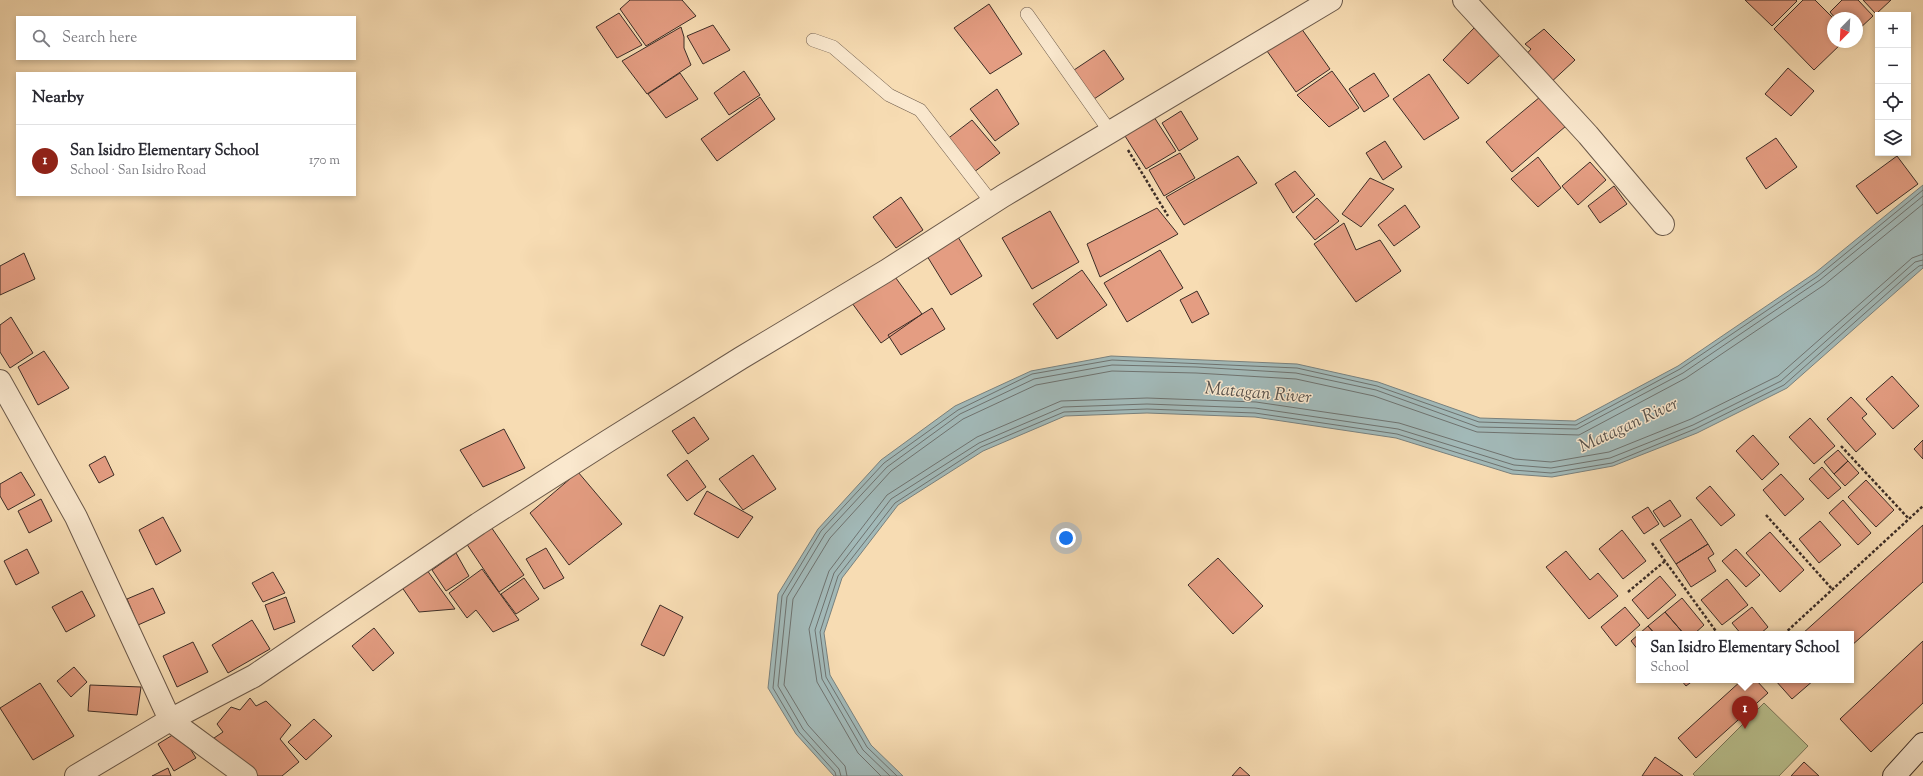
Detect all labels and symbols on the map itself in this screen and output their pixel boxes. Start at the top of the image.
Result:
north arrow [1827,12,1863,48]
water label: Matagan River [1203,376,1313,412]
water label: Matagan River [1575,391,1684,460]
your location [1056,528,1076,548]
pin: 1 [1732,696,1758,729]

